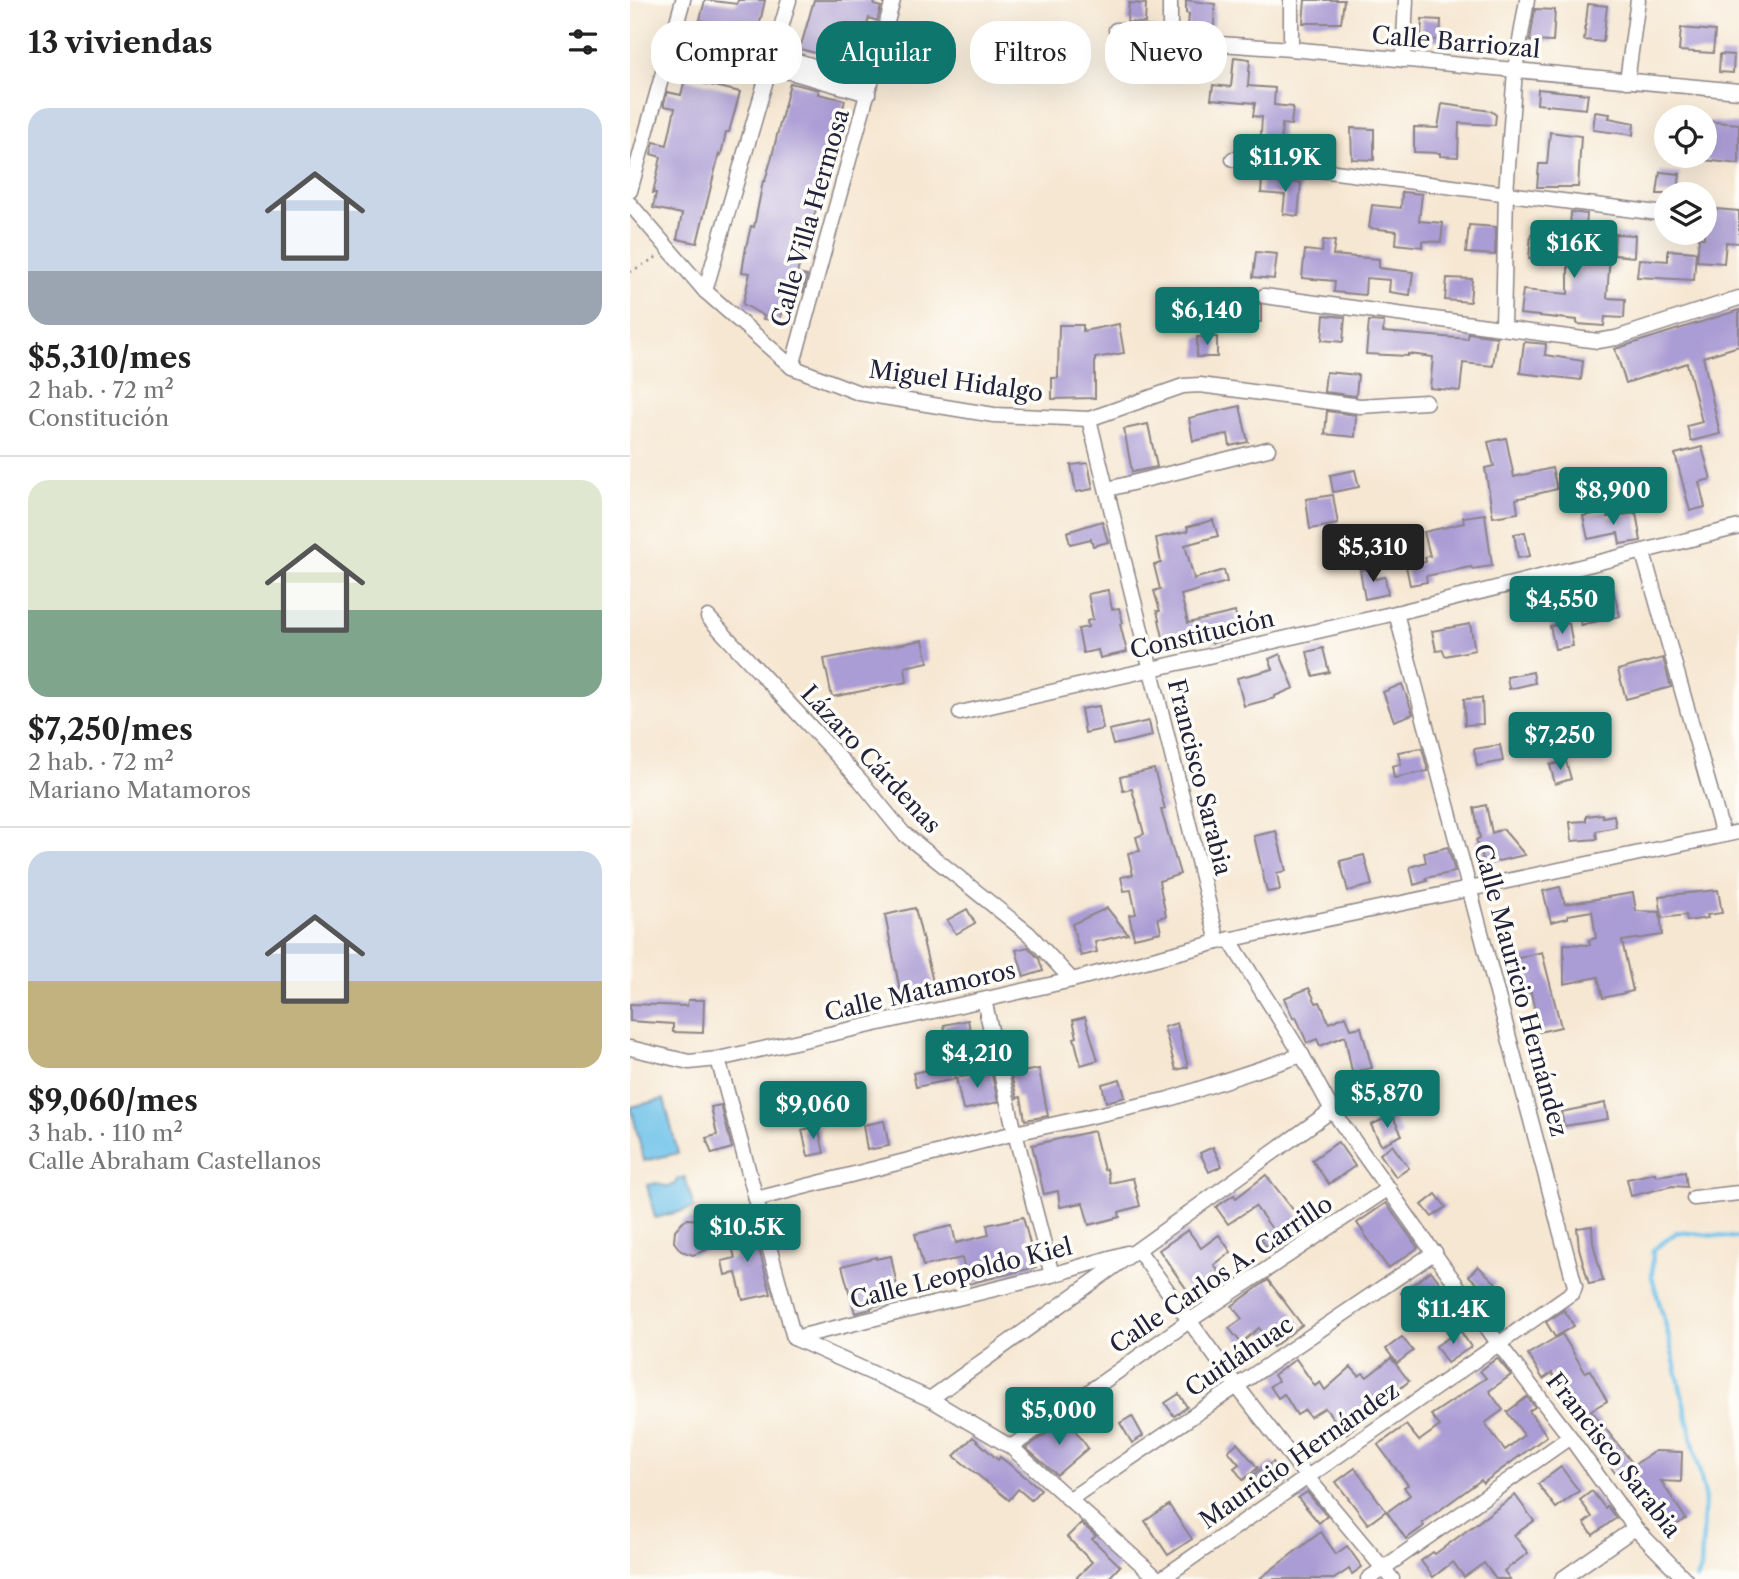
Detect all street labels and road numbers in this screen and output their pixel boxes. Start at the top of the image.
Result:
street label: Calle Barriozal [1371,20,1541,64]
street label: Calle Villa Hermosa [765,105,855,330]
street label: Miguel Hidalgo [867,354,1045,408]
street label: Constitución [1127,603,1277,665]
street label: Francisco Sarabia [1162,676,1238,878]
street label: Lázaro Cárdenas [795,679,947,839]
street label: Calle Mauricio Hernández [1468,840,1574,1140]
street label: Calle Matamoros [822,955,1018,1027]
street label: Calle Carlos A. Carrillo [1104,1189,1338,1359]
street label: Calle Leopoldo Kiel [847,1231,1075,1315]
street label: Cuitláhuac [1180,1309,1298,1403]
street label: Francisco Sarabia [1541,1367,1688,1544]
street label: Mauricio Hernández [1194,1375,1404,1535]

